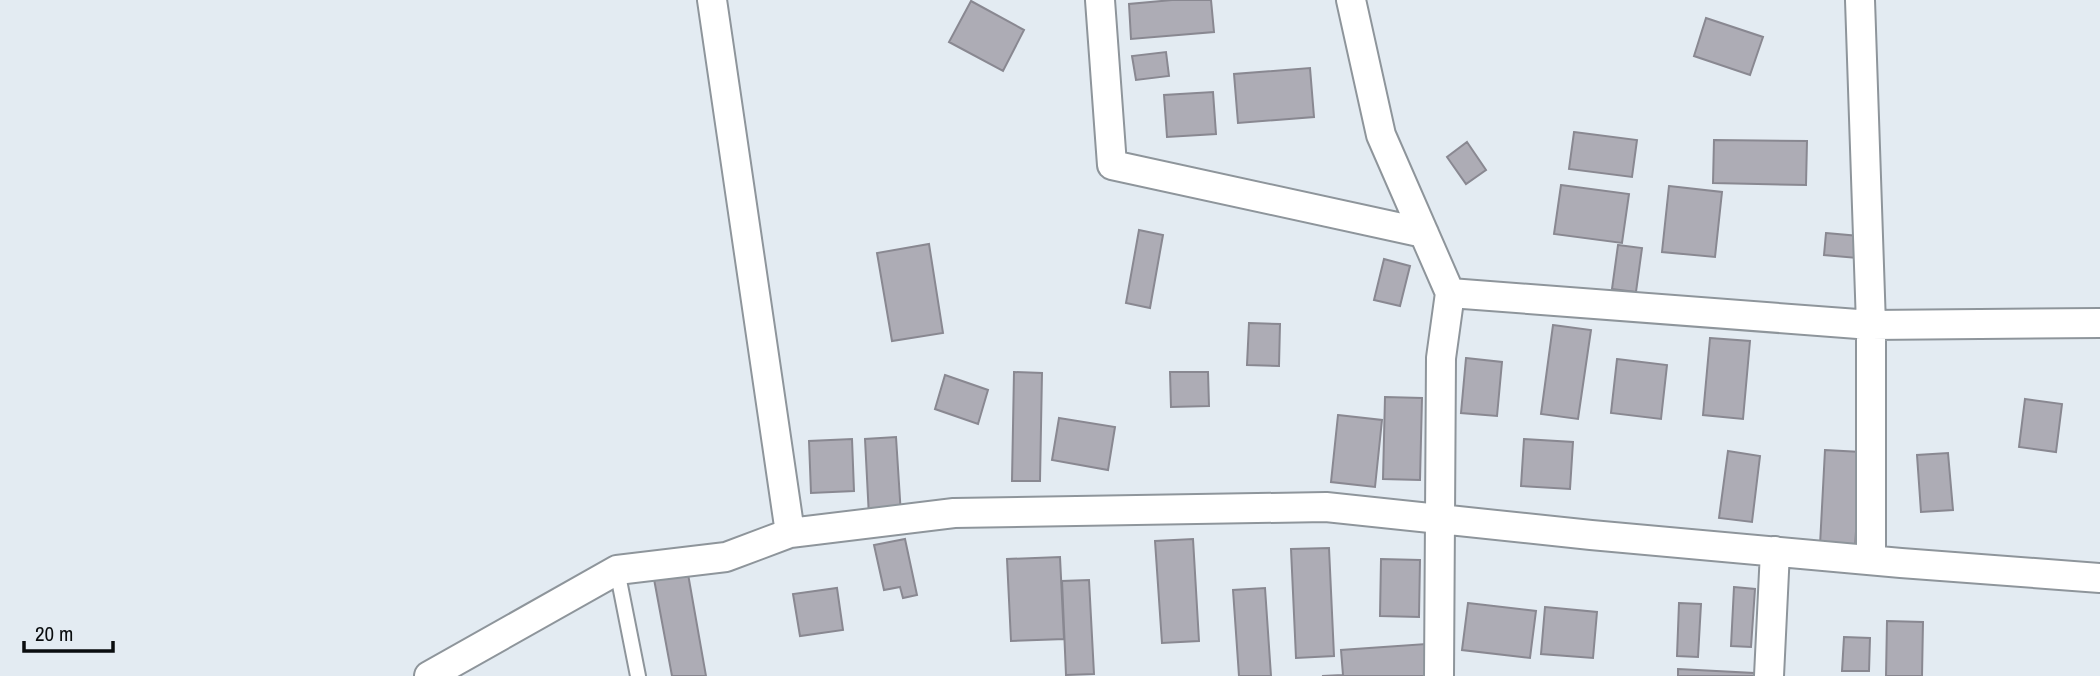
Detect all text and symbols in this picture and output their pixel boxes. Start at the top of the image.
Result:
scale bar [24,610,114,654]
text: 20 m [35,619,73,648]

